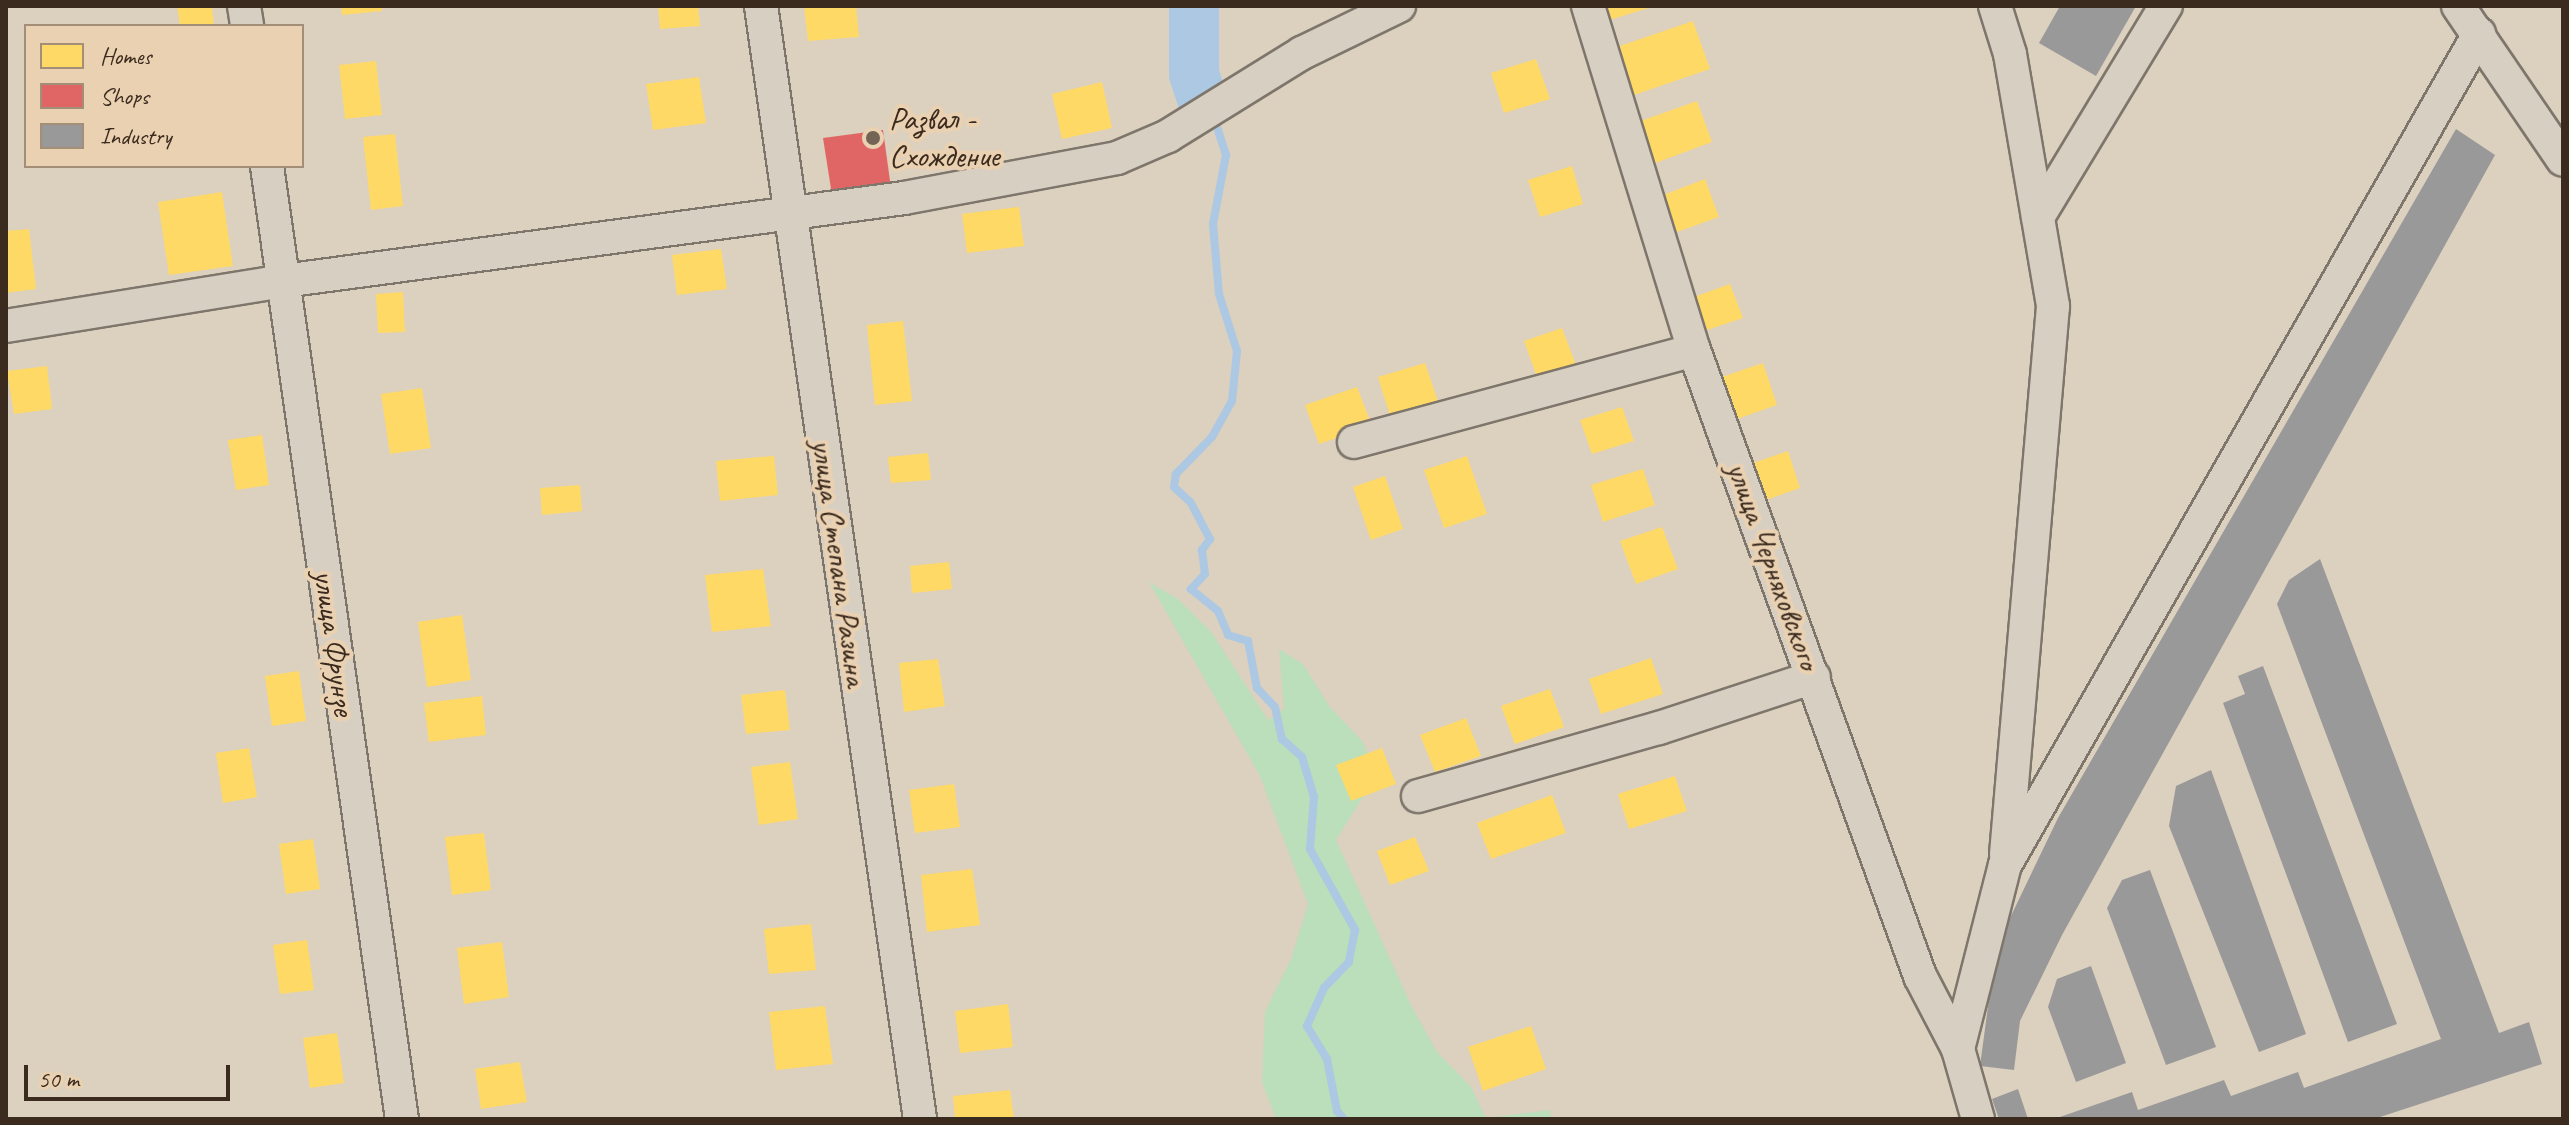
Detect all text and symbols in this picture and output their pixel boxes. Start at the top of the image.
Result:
legend [24,24,304,168]
text: Homes [100,41,151,71]
text: Shops [100,81,149,111]
place label: Развал - Схождение [889,101,999,176]
text: Industry [100,121,171,151]
marker: Развал - Схождение [864,129,882,147]
street label: улица Степана Разина [803,438,875,688]
street label: улица Черняховского [1718,457,1828,675]
street label: улица Фрунзе [305,569,363,717]
scale bar [28,1049,234,1099]
text: 50 m [38,1064,79,1094]

